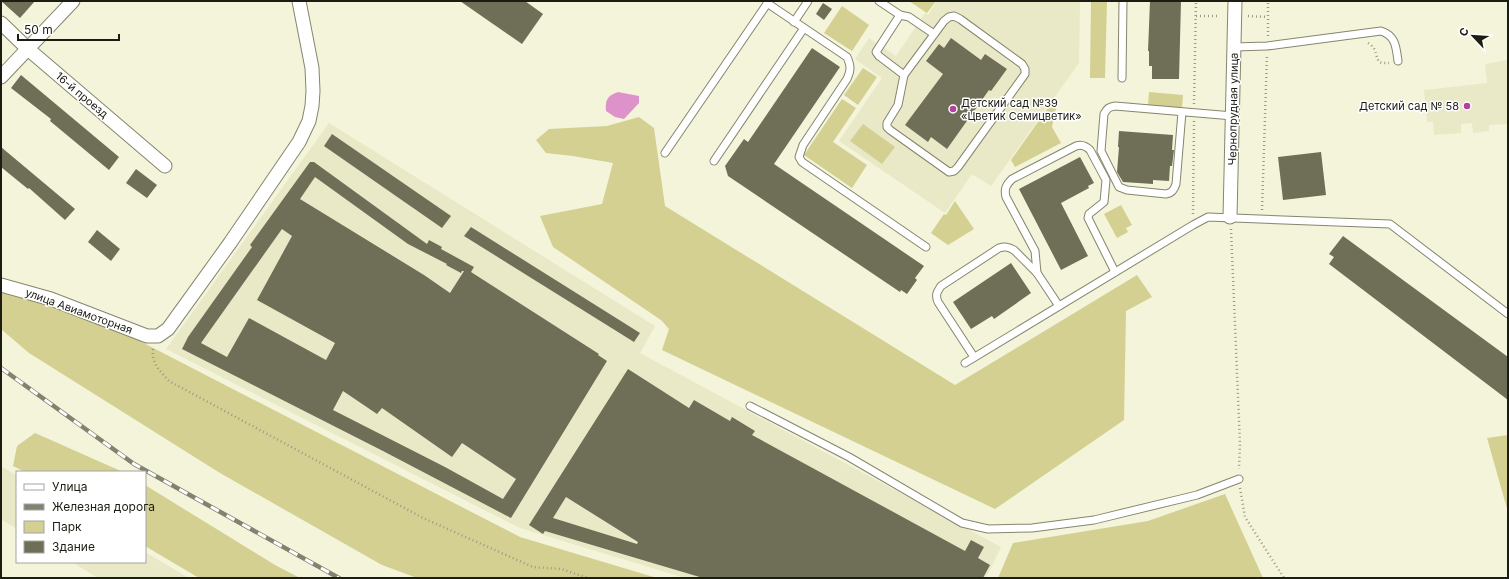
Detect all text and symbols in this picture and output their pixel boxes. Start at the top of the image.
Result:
scale bar [18,16,119,42]
north arrow [1453,16,1493,56]
text: 50 m [24,22,53,37]
text: С [1456,25,1472,38]
street label: Чернопрудная улица [1225,53,1241,165]
street label: 16-й проезд [53,69,111,121]
place label: Детский сад №39 «Цветик Семицветик» [961,96,1082,123]
place label: Детский сад № 58 [1359,99,1459,113]
marker: Детский сад № 58 [1462,101,1472,111]
marker: Детский сад №39 «Цветик Семицветик» [948,104,958,114]
street label: улица Авиамоторная [24,285,134,337]
legend [16,471,146,563]
text: Улица [52,479,87,494]
text: Железная дорога [52,499,155,514]
text: Парк [52,519,82,534]
text: Здание [52,539,95,554]

